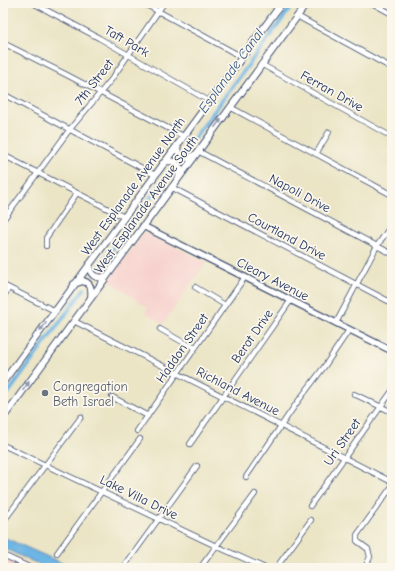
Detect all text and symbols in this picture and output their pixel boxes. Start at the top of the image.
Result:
street label: Taft Park [102,22,153,60]
water label: Esplanade Canal [195,25,268,116]
street label: 7th Street [72,55,117,108]
street label: Ferran Drive [298,68,366,115]
street label: West Esplanade Avenue North [78,114,188,258]
one-way arrow [214,118,222,128]
street label: West Esplanade Avenue South [91,132,201,276]
street label: Napoli Drive [267,171,334,216]
street label: Courtland Drive [245,209,329,263]
street label: Cleary Avenue [234,254,312,304]
street label: Berot Drive [228,306,276,366]
street label: Haddon Street [153,310,212,385]
one-way arrow [39,322,47,333]
street label: Richland Avenue [194,364,283,419]
place label: Congregation Beth Israel [53,379,128,409]
one-way arrow [22,381,30,392]
marker: Congregation Beth Israel [40,388,50,398]
street label: Uri Street [320,415,364,468]
street label: Lake Villa Drive [98,472,181,522]

